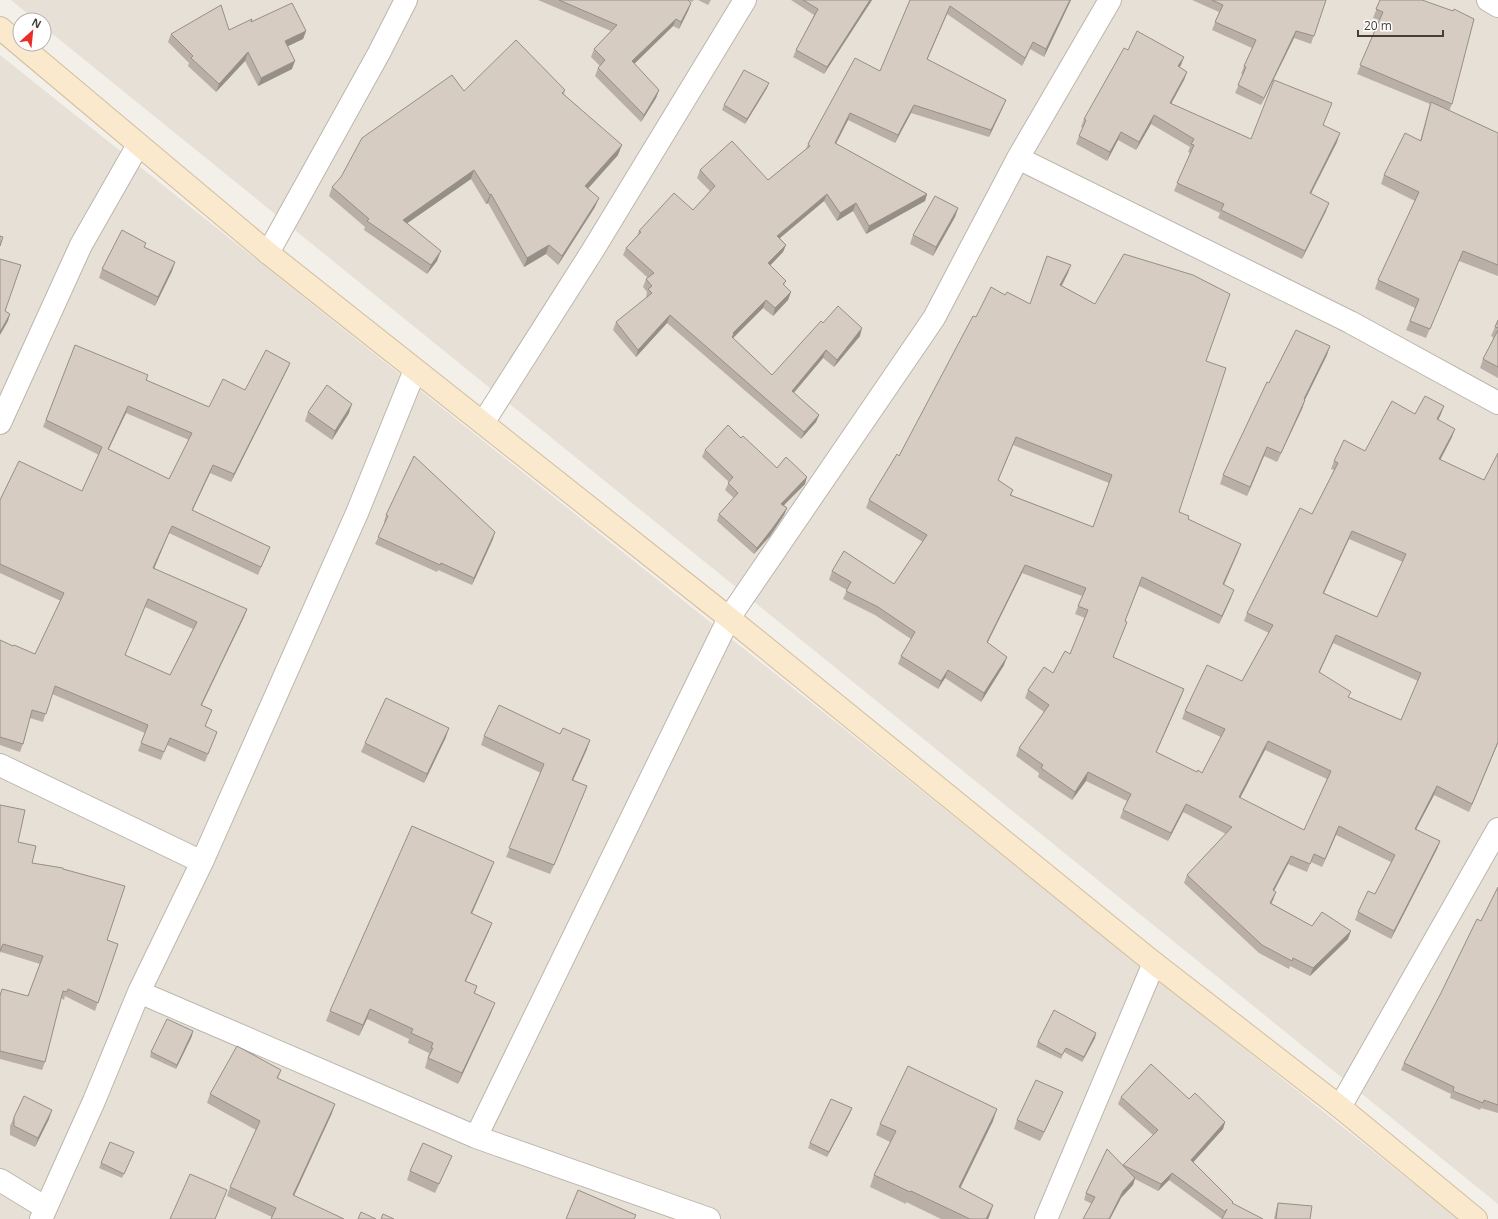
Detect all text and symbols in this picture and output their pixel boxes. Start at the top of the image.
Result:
north arrow [12,12,52,52]
scale bar [1358,12,1443,38]
text: N [29,14,44,31]
text: 20 m [1364,17,1392,34]

